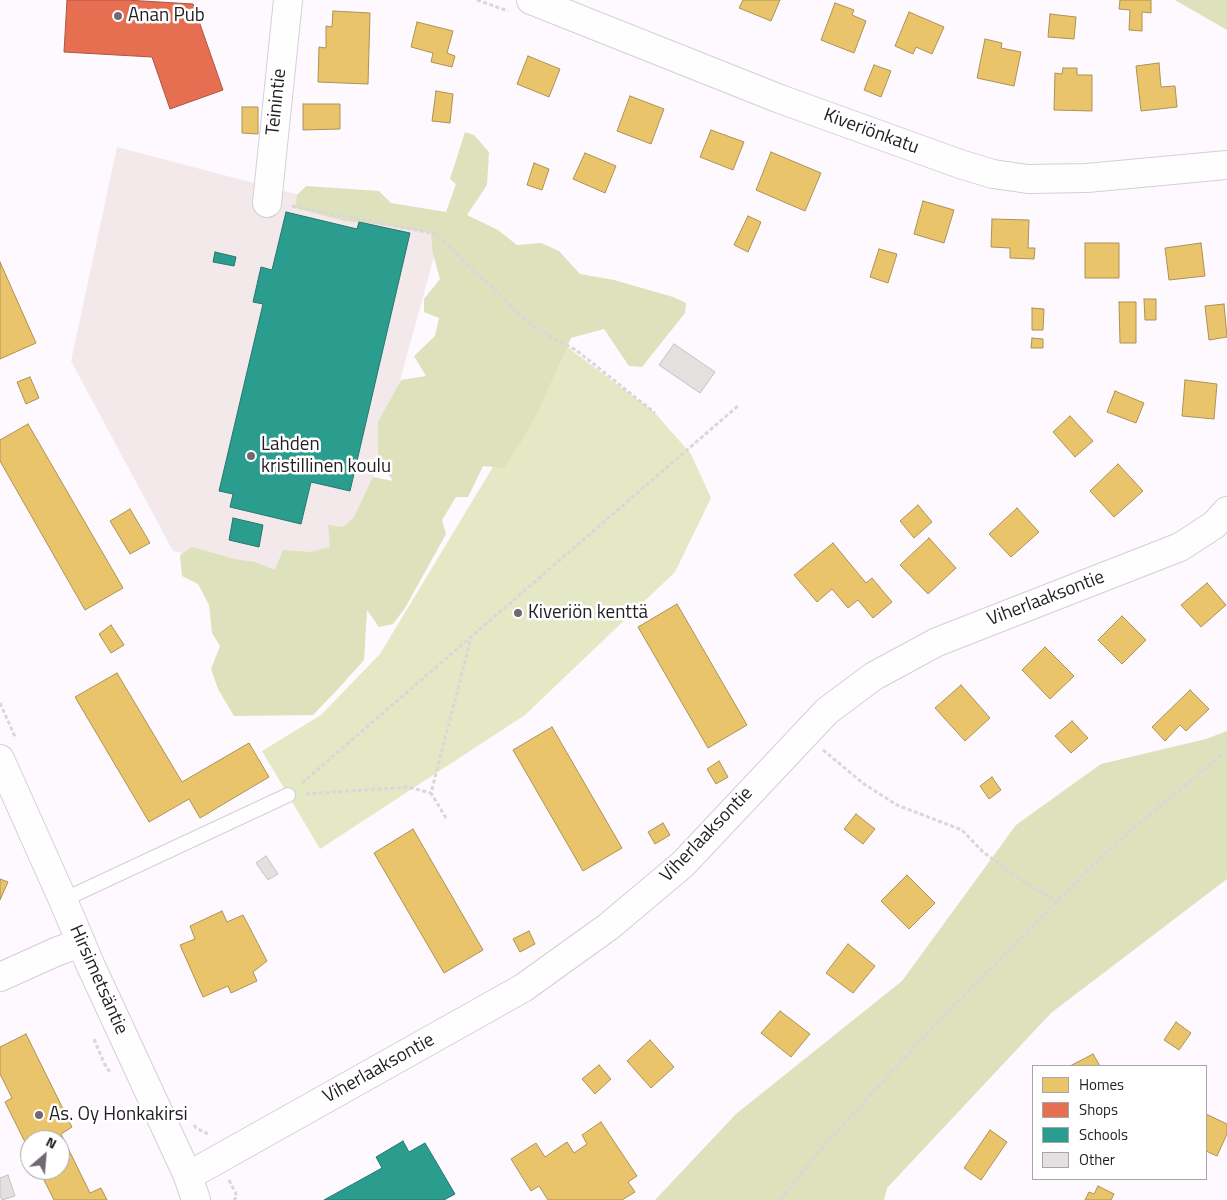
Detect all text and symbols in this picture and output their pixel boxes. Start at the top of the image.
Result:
place label: Anan Pub [128,5,205,27]
marker: Anan Pub [112,10,124,22]
street label: Teinintie [262,68,292,136]
street label: Kiveriönkatu [820,104,922,160]
place label: Lahden kristillinen koulu [261,434,391,478]
marker: Lahden kristillinen koulu [245,450,257,462]
street label: Viherlaaksontie [984,566,1108,632]
place label: Kiveriön kenttä [528,602,648,624]
marker: Kiveriön kenttä [512,607,524,619]
street label: Viherlaaksontie [656,783,758,887]
street label: Hirsimetsäntie [64,922,132,1038]
street label: Viherlaaksontie [319,1029,439,1109]
legend [1032,1065,1207,1180]
text: Homes [1079,1073,1124,1096]
text: Shops [1079,1098,1118,1121]
place label: As. Oy Honkakirsi [49,1104,188,1126]
marker: As. Oy Honkakirsi [33,1109,45,1121]
text: Schools [1079,1123,1128,1146]
north arrow [20,1130,70,1180]
text: N [42,1131,61,1154]
text: Other [1079,1148,1115,1171]

